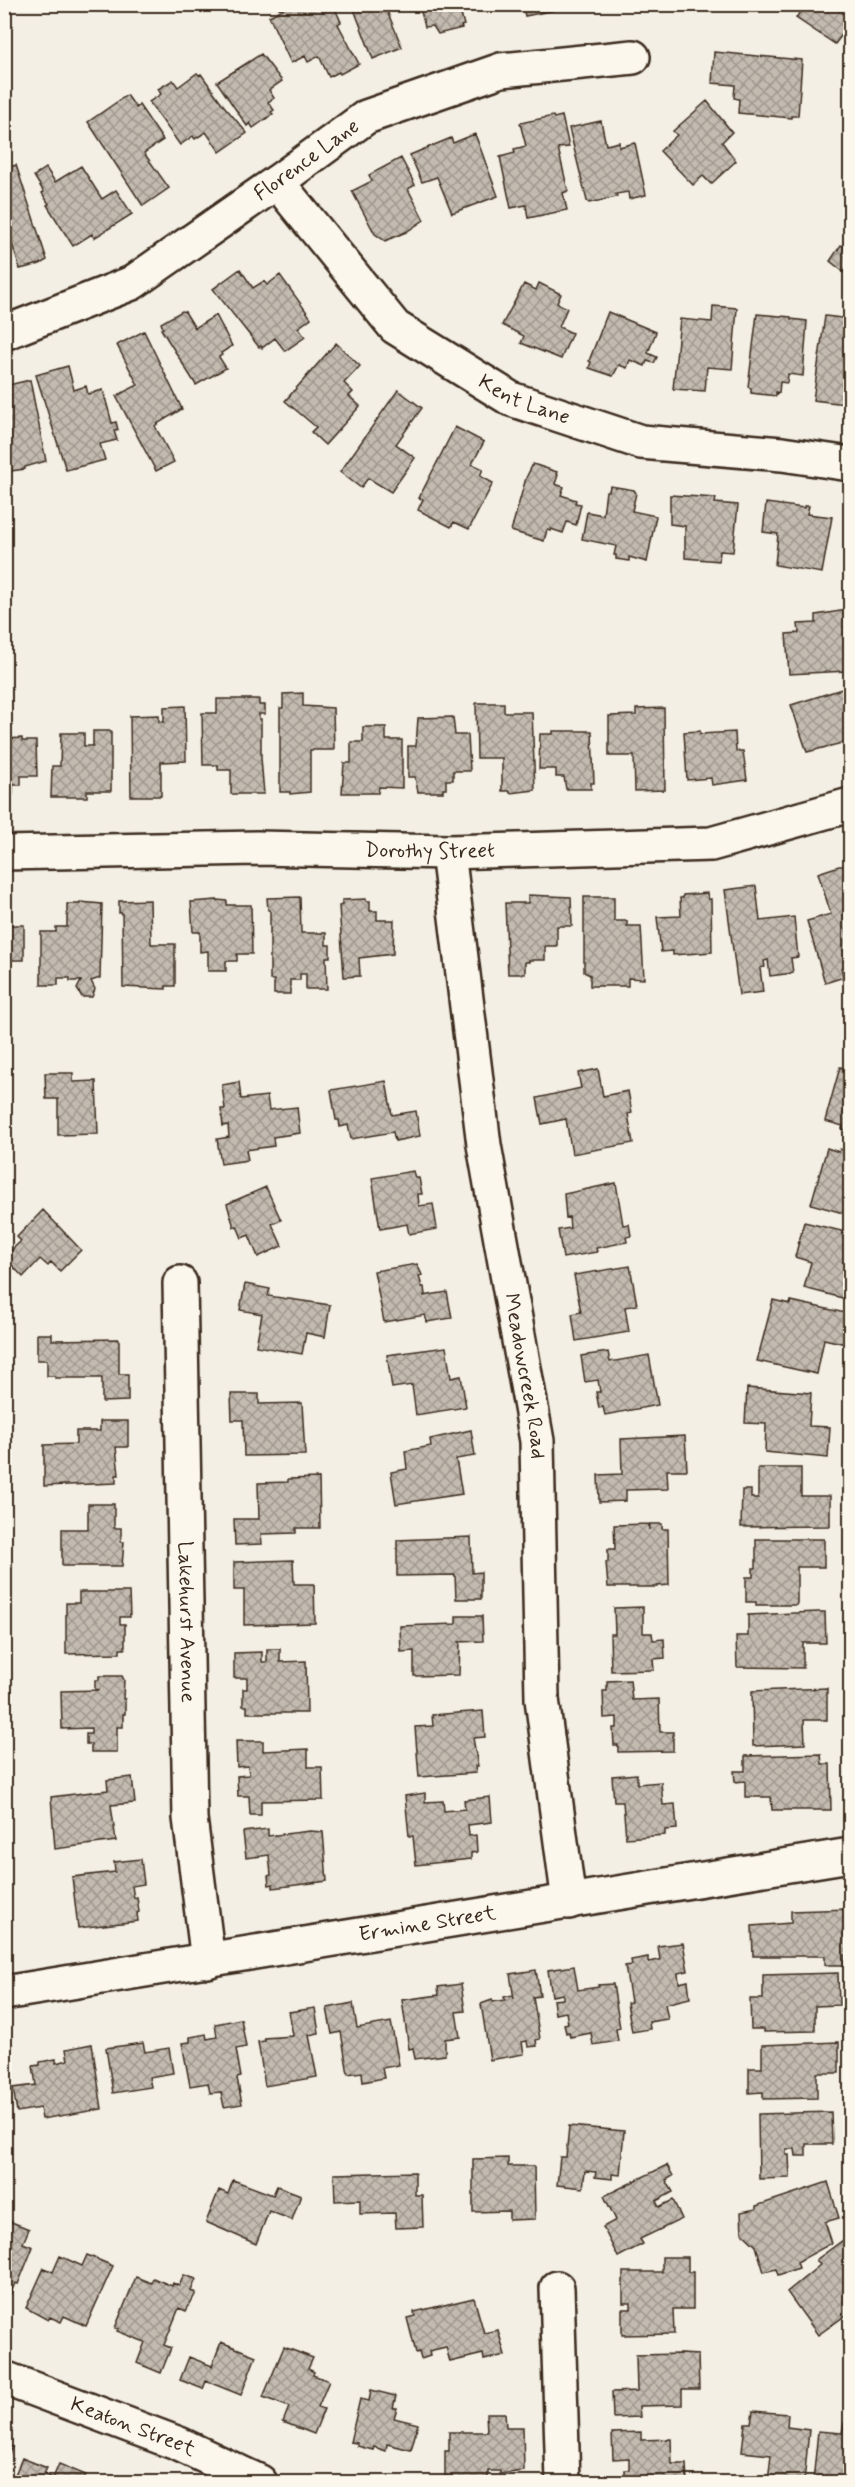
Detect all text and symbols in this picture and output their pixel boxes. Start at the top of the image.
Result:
street label: Florence Lane [248,112,365,208]
street label: Kent Lane [473,368,574,432]
street label: Dorothy Street [365,836,495,866]
street label: Meadowcreek Road [497,1291,551,1459]
street label: Lakehurst Avenue [171,1541,202,1703]
street label: Ermine Street [357,1899,499,1949]
street label: Keaton Street [67,2390,201,2464]

